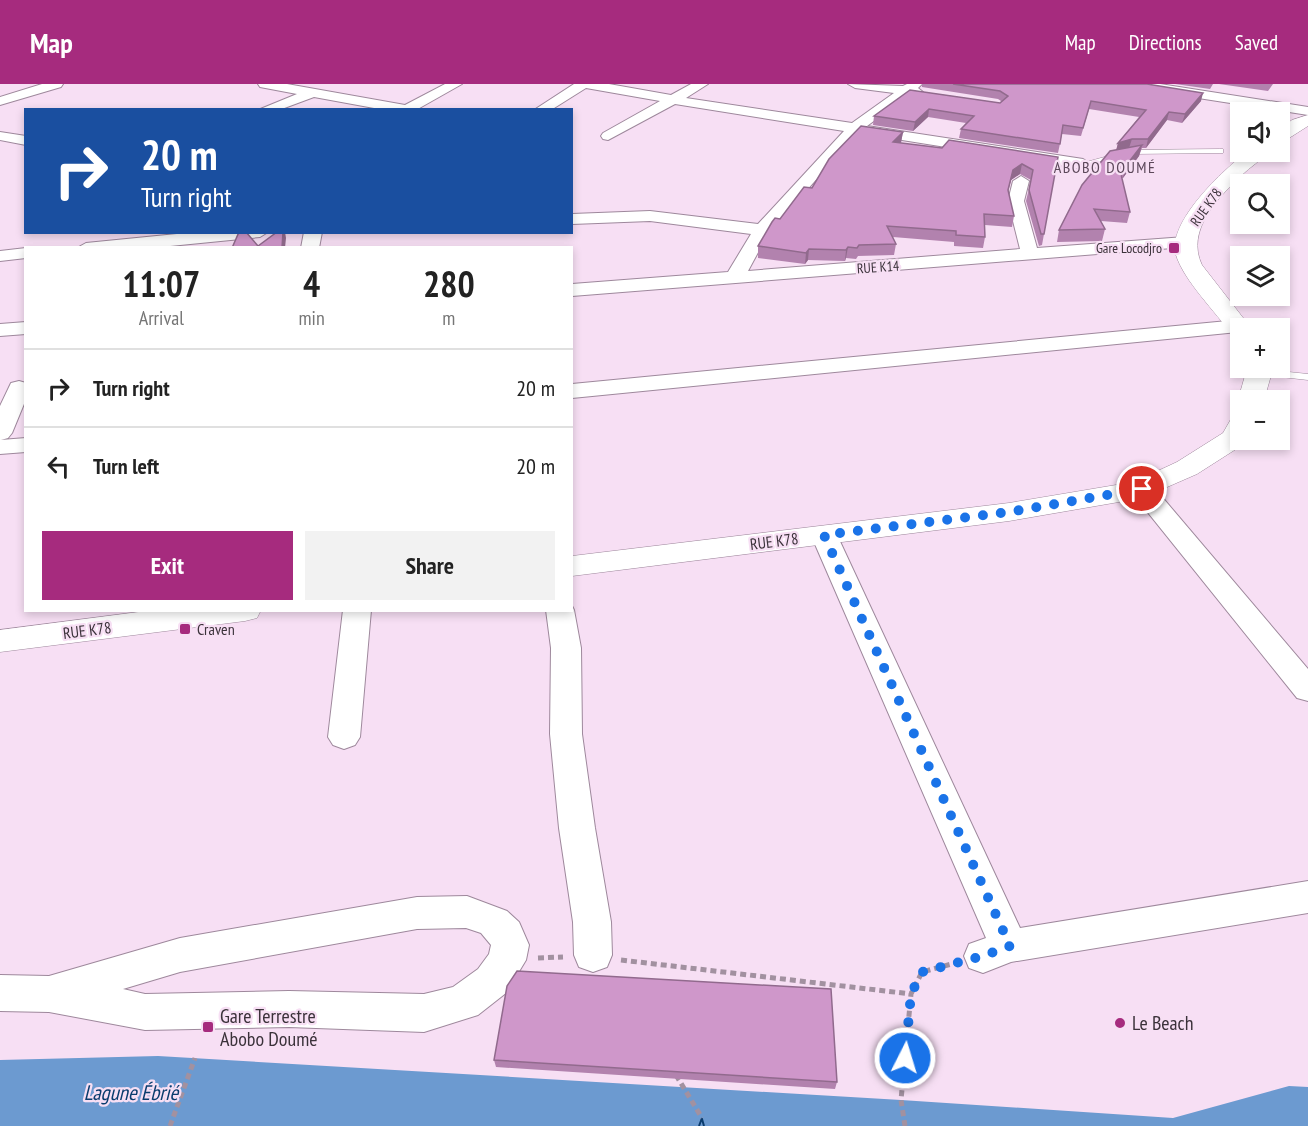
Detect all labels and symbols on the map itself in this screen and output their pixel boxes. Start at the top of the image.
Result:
district label: ABOBO DOUMÉ [1054,157,1156,177]
street label: RUE K78 [1186,185,1226,229]
place label: Gare Locodjro [1096,239,1162,257]
marker: Gare Locodjro [1167,241,1181,255]
street label: RUE K14 [856,256,901,277]
pin [1116,463,1167,514]
street label: RUE K78 [749,528,799,554]
street label: RUE K78 [62,617,112,643]
place label: Craven [197,619,235,639]
marker: Craven [178,622,192,636]
place label: Gare Terrestre Abobo Doumé [220,1003,317,1052]
place label: Le Beach [1132,1010,1194,1036]
marker: Le Beach [1113,1016,1127,1030]
marker: Gare Terrestre Abobo Doumé [201,1020,215,1034]
position arrow [873,1026,937,1090]
water label: Lagune Ébrié [84,1079,181,1106]

